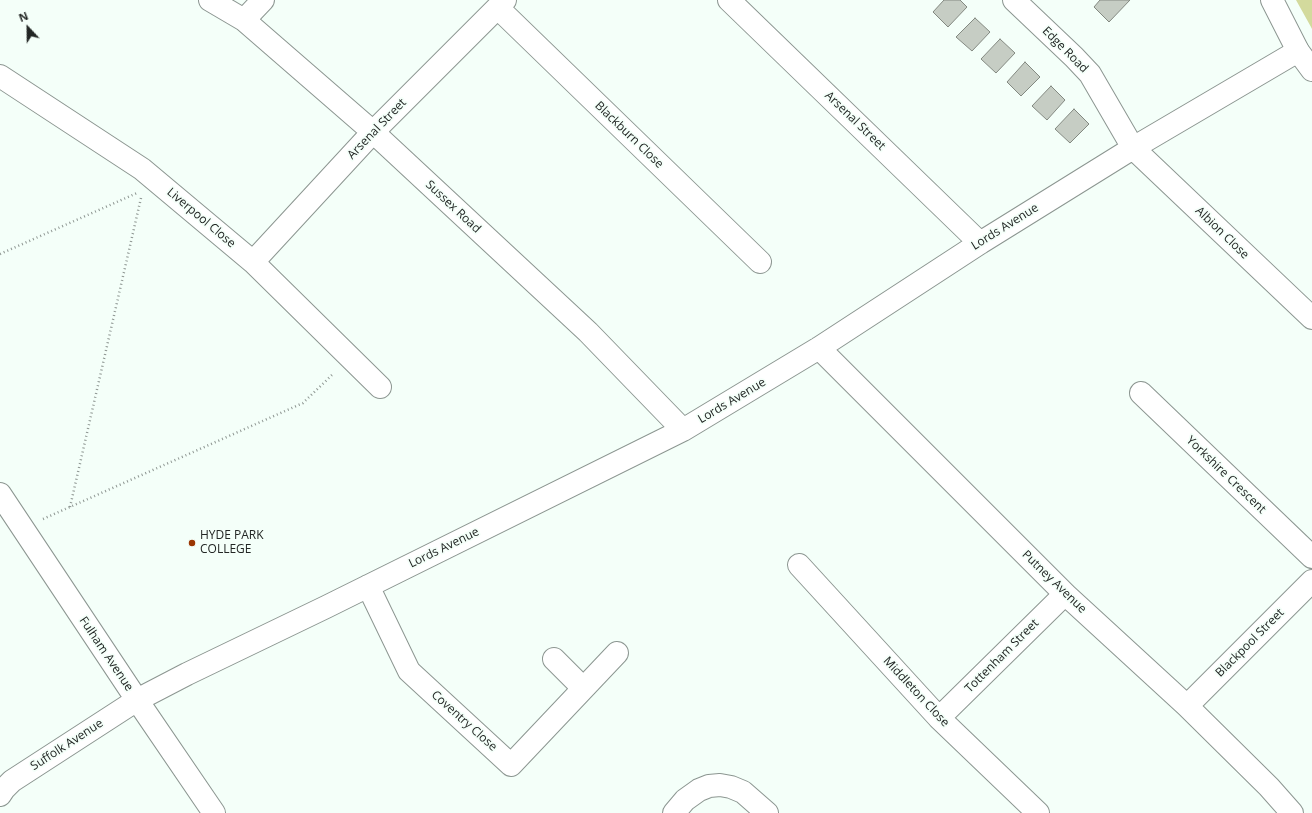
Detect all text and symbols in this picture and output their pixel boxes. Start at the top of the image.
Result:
north arrow [8,8,48,48]
text: N [16,8,30,25]
street label: Edge Road [1039,24,1091,76]
street label: Arsenal Street [822,89,888,153]
street label: Arsenal Street [345,96,409,162]
street label: Blackburn Close [592,99,666,171]
street label: Sussex Road [422,178,484,236]
street label: Liverpool Close [164,185,238,251]
street label: Lords Avenue [969,201,1041,253]
street label: Albion Close [1192,204,1252,262]
street label: Lords Avenue [696,375,768,427]
street label: Yorkshire Crescent [1183,433,1269,517]
street label: Lords Avenue [407,525,481,571]
place label: HYDE PARK COLLEGE [200,529,264,557]
marker: HYDE PARK COLLEGE [187,538,197,548]
street label: Putney Avenue [1019,548,1089,616]
street label: Blackpool Street [1213,606,1287,680]
street label: Fulham Avenue [76,614,136,694]
street label: Tottenham Street [962,616,1042,696]
street label: Middleton Close [880,654,952,730]
street label: Coventry Close [428,688,500,754]
street label: Suffolk Avenue [28,716,106,774]

